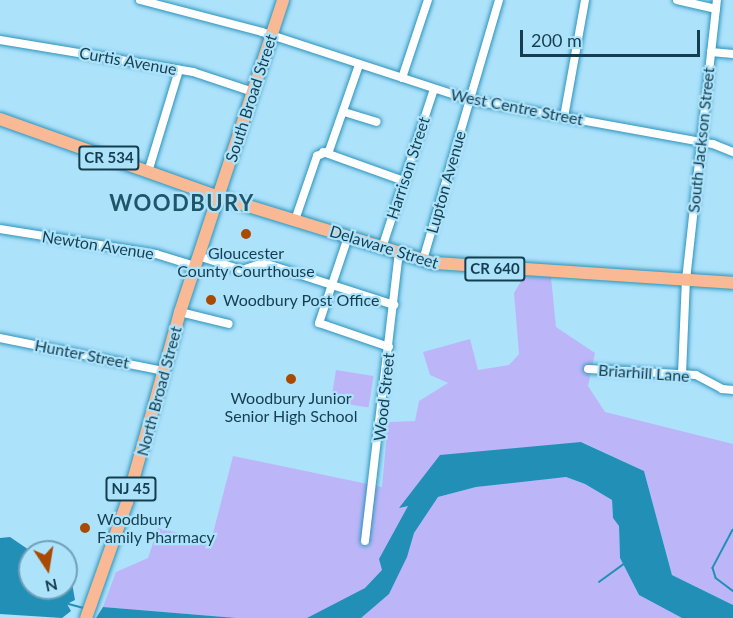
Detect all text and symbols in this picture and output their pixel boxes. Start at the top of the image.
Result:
scale bar [523,18,703,56]
text: 200 m [531,29,582,51]
street label: South Broad Street [221,32,281,164]
street label: Curtis Avenue [78,43,178,79]
street label: South Jackson Street [684,66,718,214]
street label: West Centre Street [449,85,585,129]
street label: Harrison Street [382,114,434,222]
street label: Lupton Avenue [422,128,470,236]
road number: CR 534 [78,146,140,170]
district label: WOODBURY [109,190,255,216]
street label: Delaware Street [327,221,441,273]
street label: Newton Avenue [40,227,156,263]
marker: Gloucester County Courthouse [239,227,253,241]
place label: Gloucester County Courthouse [177,243,315,281]
road number: CR 640 [464,257,526,281]
place label: Woodbury Post Office [223,290,380,310]
marker: Woodbury Post Office [204,293,218,307]
street label: North Broad Street [132,324,186,458]
street label: Hunter Street [33,335,131,373]
street label: Wood Street [370,352,398,442]
street label: Briarhill Lane [598,360,690,386]
marker: Woodbury Junior Senior High School [284,372,298,386]
place label: Woodbury Junior Senior High School [224,388,358,426]
road number: NJ 45 [104,477,158,501]
place label: Woodbury Family Pharmacy [97,509,215,547]
marker: Woodbury Family Pharmacy [78,521,92,535]
north arrow [18,540,78,600]
text: N [43,576,59,597]

